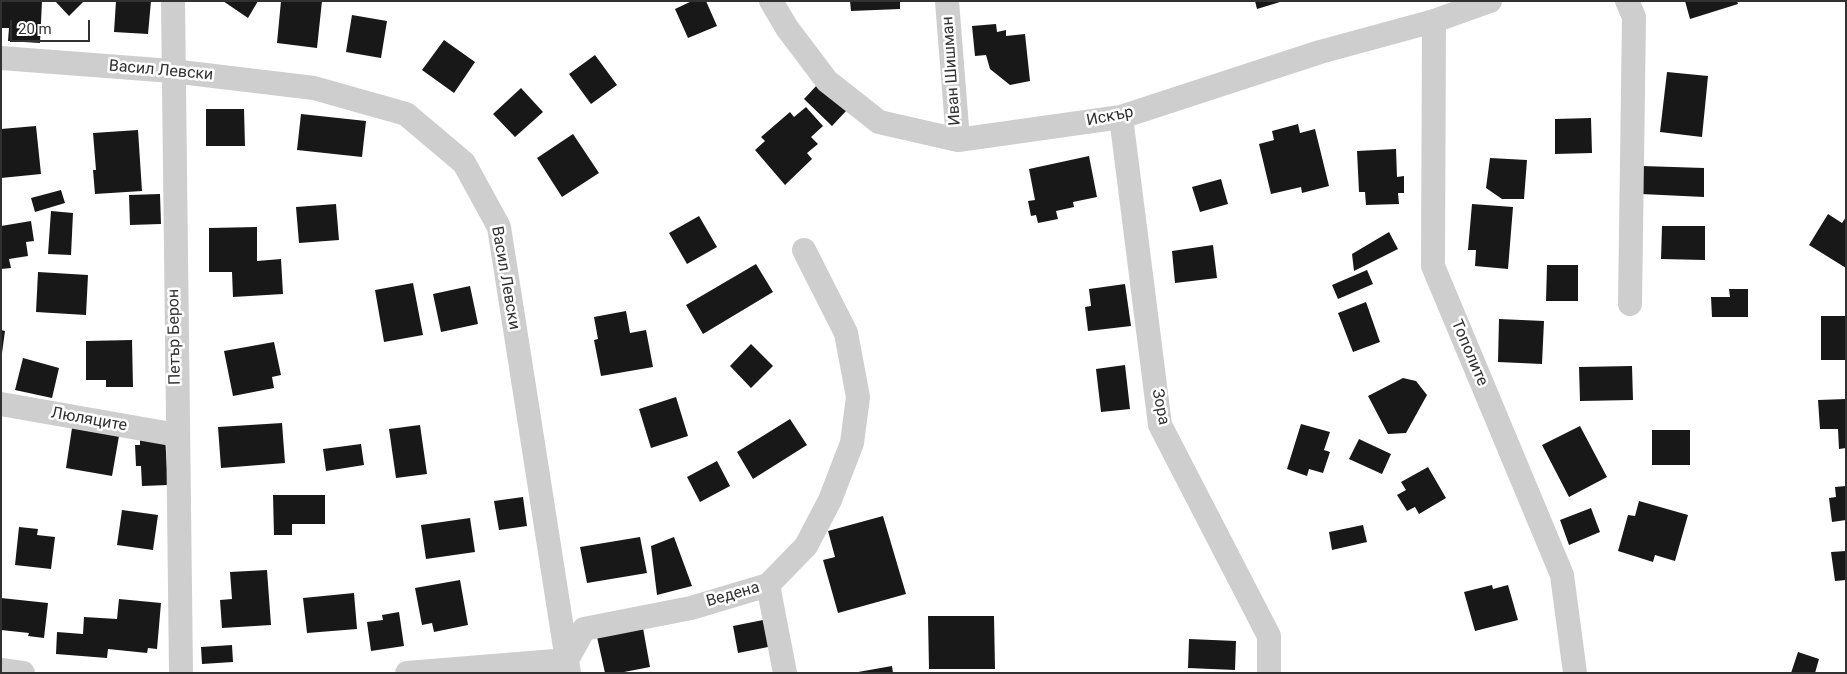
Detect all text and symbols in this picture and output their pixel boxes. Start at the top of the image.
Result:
scale bar [12,10,92,42]
street label: Иван Шишман [939,16,965,126]
text: 20 m [18,20,52,38]
street label: Васил Левски [108,57,214,85]
street label: Искър [1085,103,1135,131]
street label: Васил Левски [486,225,524,331]
street label: Петър Берон [165,289,185,385]
street label: Тополите [1446,317,1492,389]
street label: Зора [1147,387,1173,427]
street label: Люляците [50,404,128,436]
street label: Ведена [704,578,762,612]

